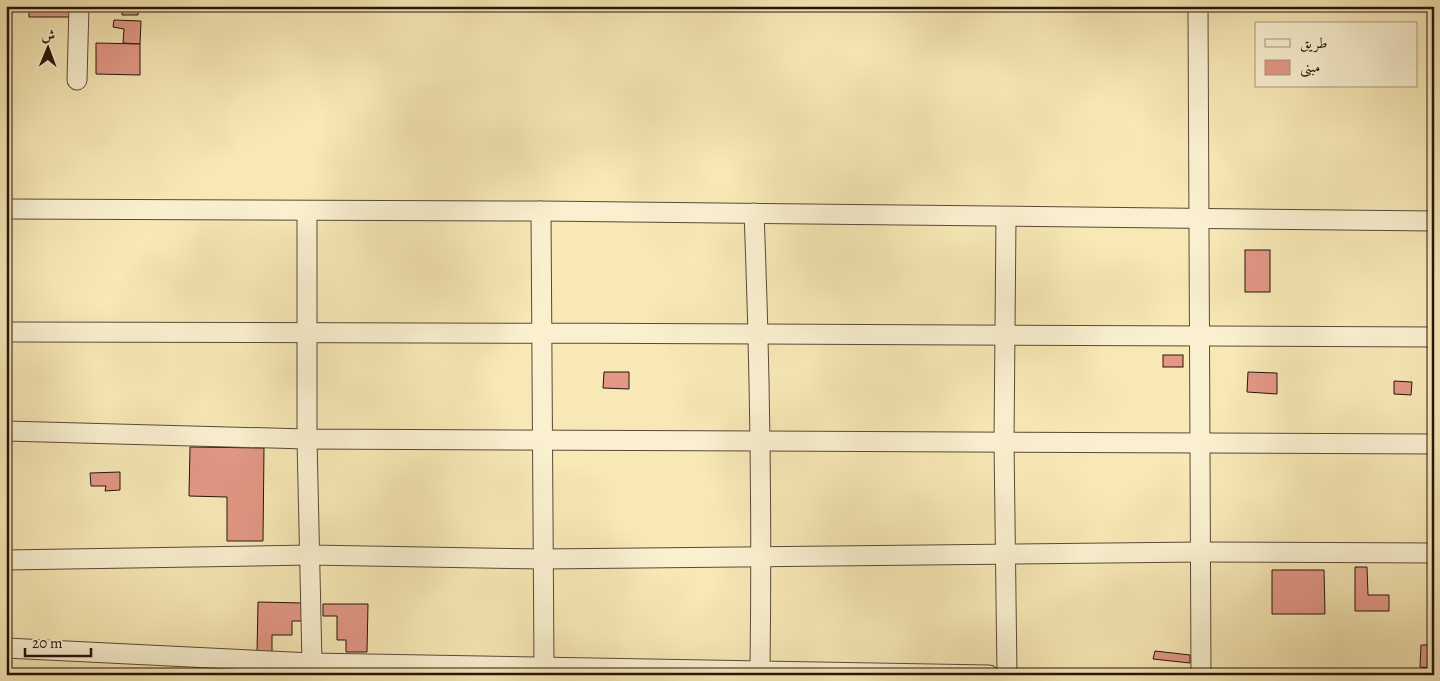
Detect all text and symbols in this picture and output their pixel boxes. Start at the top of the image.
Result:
north arrow [22,22,72,72]
legend [1255,22,1418,88]
text: ش [41,26,55,45]
text: طريق [1300,33,1327,53]
text: مبنى [1300,57,1320,78]
scale bar [25,626,91,658]
text: 20 m [32,633,63,653]

